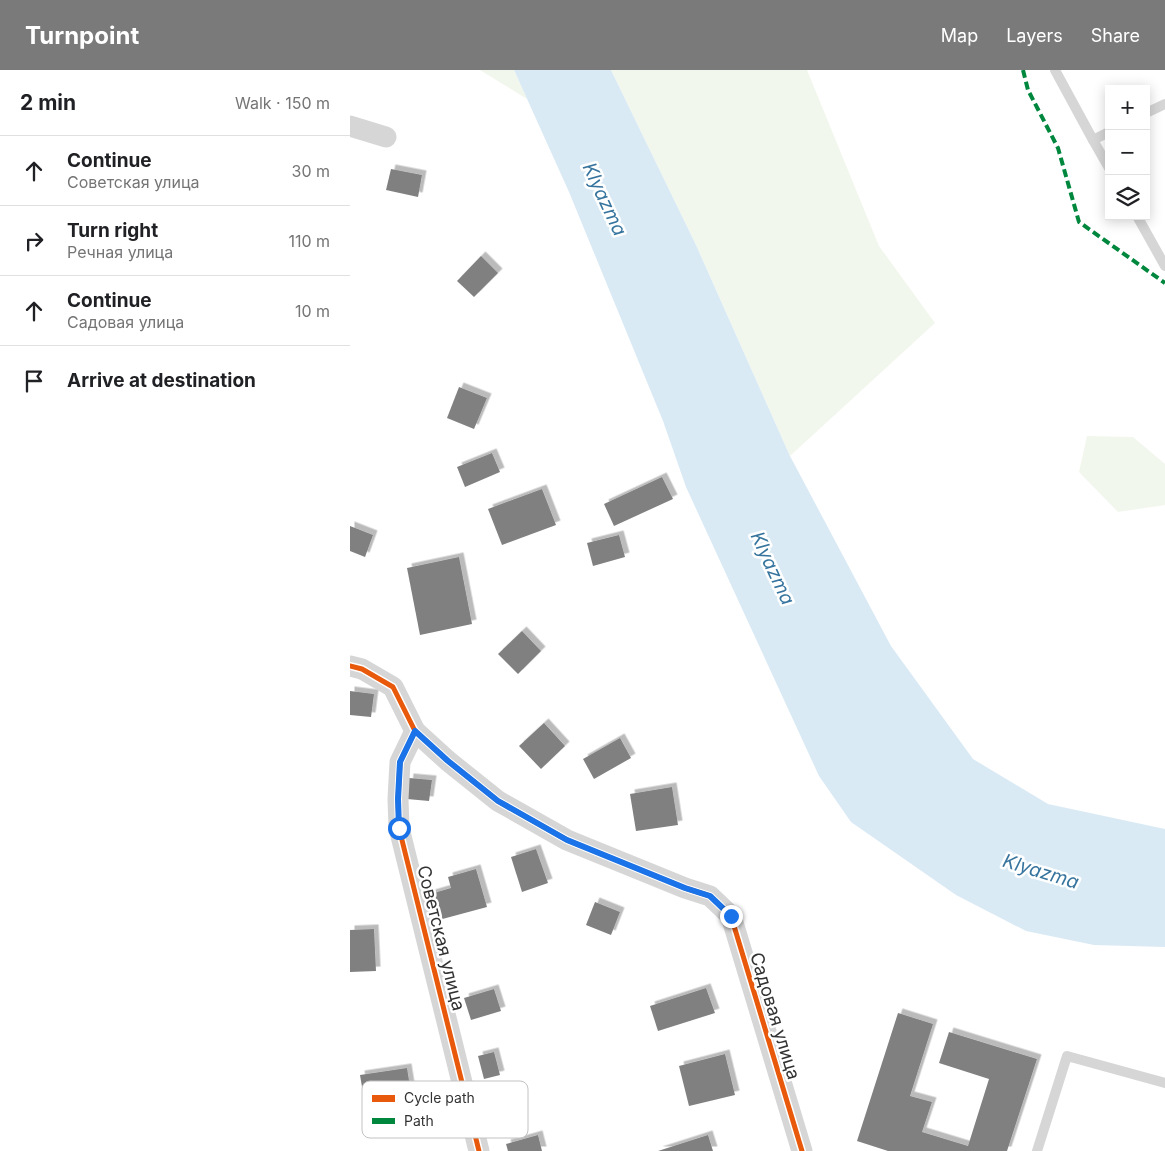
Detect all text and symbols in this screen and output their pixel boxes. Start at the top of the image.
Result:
text: Turnpoint [25,21,139,50]
text: Map [941,25,978,46]
text: Layers [1006,25,1063,46]
text: Share [1091,25,1140,46]
map controls [1105,85,1150,220]
button: + [1105,85,1150,130]
text: 2 min [20,90,76,115]
text: Walk · 150 m [235,93,330,113]
button: − [1105,130,1150,175]
text: Continue [67,149,152,172]
icon: ahead [20,157,48,185]
water label: Klyazma [578,159,632,240]
text: 30 m [292,161,330,181]
text: Советская улица [67,172,199,192]
button: layers [1105,175,1150,220]
text: Turn right [67,219,158,242]
icon: right [20,227,48,255]
text: 110 m [288,231,330,251]
text: Речная улица [67,242,173,262]
text: Continue [67,289,152,312]
icon: ahead [20,297,48,325]
text: 10 m [295,301,330,321]
text: Садовая улица [67,312,184,332]
icon: arrive [20,367,48,395]
text: Arrive at destination [67,369,256,392]
water label: Klyazma [746,528,800,609]
route start [388,817,411,840]
water label: Klyazma [1000,849,1082,894]
street label: Советская улица [413,863,470,1013]
route end [720,905,743,928]
street label: Садовая улица [746,950,805,1082]
legend [362,1081,528,1138]
text: Cycle path [404,1089,475,1106]
text: Path [404,1112,434,1129]

